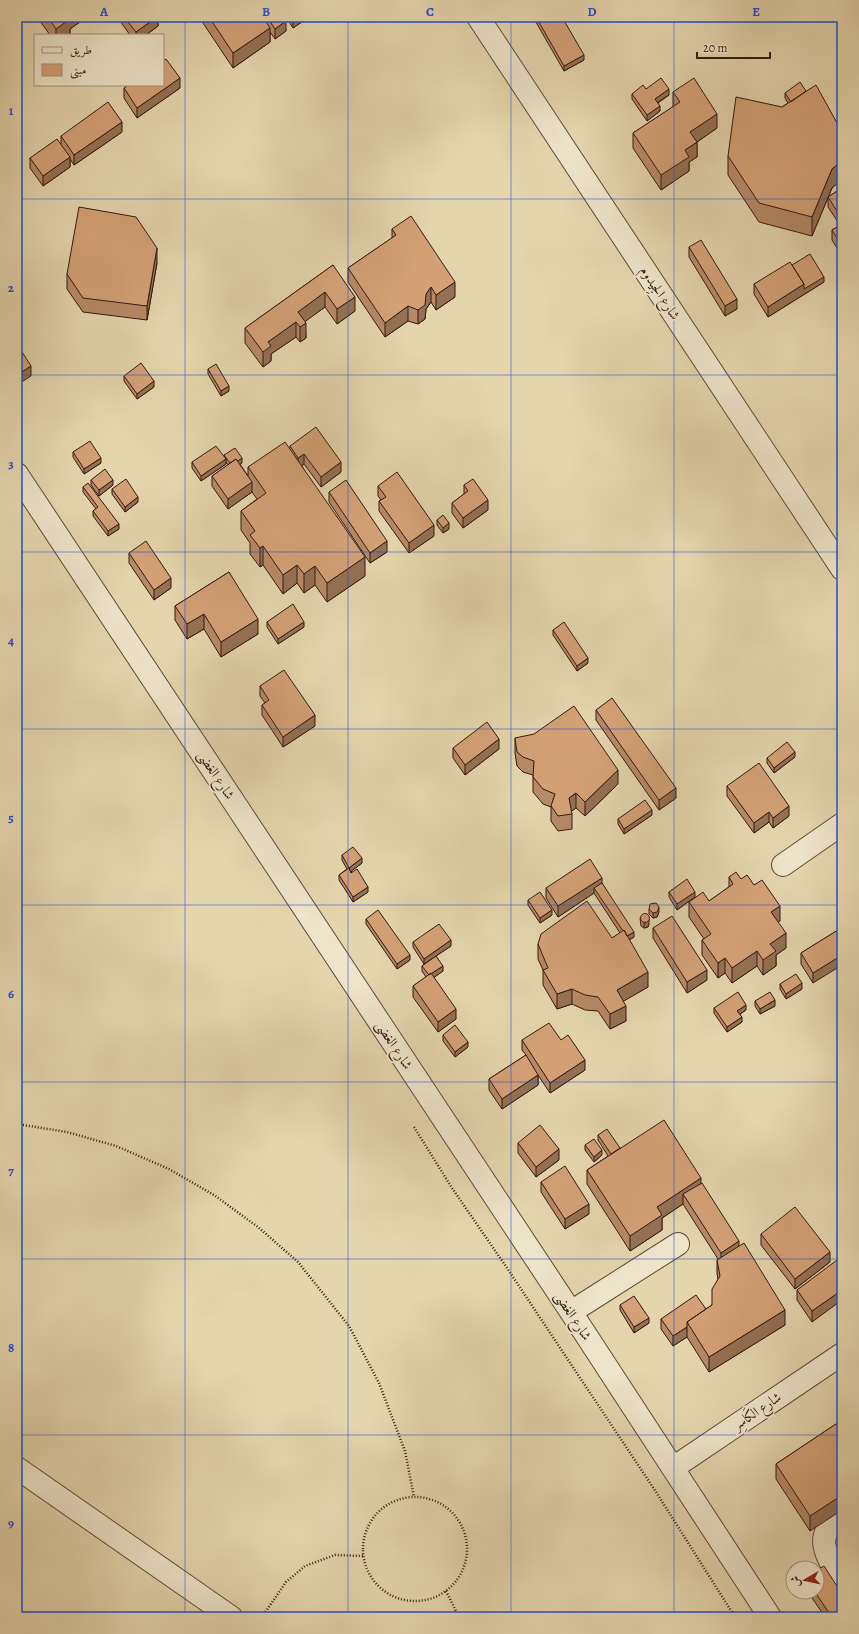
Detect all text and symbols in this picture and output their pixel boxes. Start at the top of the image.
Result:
text: A [99,3,109,20]
text: B [262,3,270,20]
text: C [426,3,434,20]
text: D [587,3,597,20]
text: E [752,3,760,20]
legend [34,34,164,86]
scale bar [697,34,770,60]
text: 20 m [703,40,727,56]
text: طريق [70,42,92,58]
text: مبنى [70,62,86,79]
text: 1 [9,102,14,119]
street label: شارع الجِيدوم [633,262,685,325]
text: 2 [8,279,15,296]
text: 3 [8,455,14,472]
text: 4 [8,632,14,649]
street label: شارع الغضى [191,747,239,804]
text: 5 [8,809,14,826]
text: 6 [8,985,14,1002]
street label: شارع الغضى [369,1017,417,1074]
text: 7 [8,1162,14,1179]
street label: شارع الغضى [548,1288,596,1345]
text: 8 [8,1339,14,1356]
street label: شارع الكَاسِر [727,1387,786,1437]
text: 9 [8,1515,14,1532]
north arrow [785,1560,825,1600]
text: ش [787,1575,804,1588]

